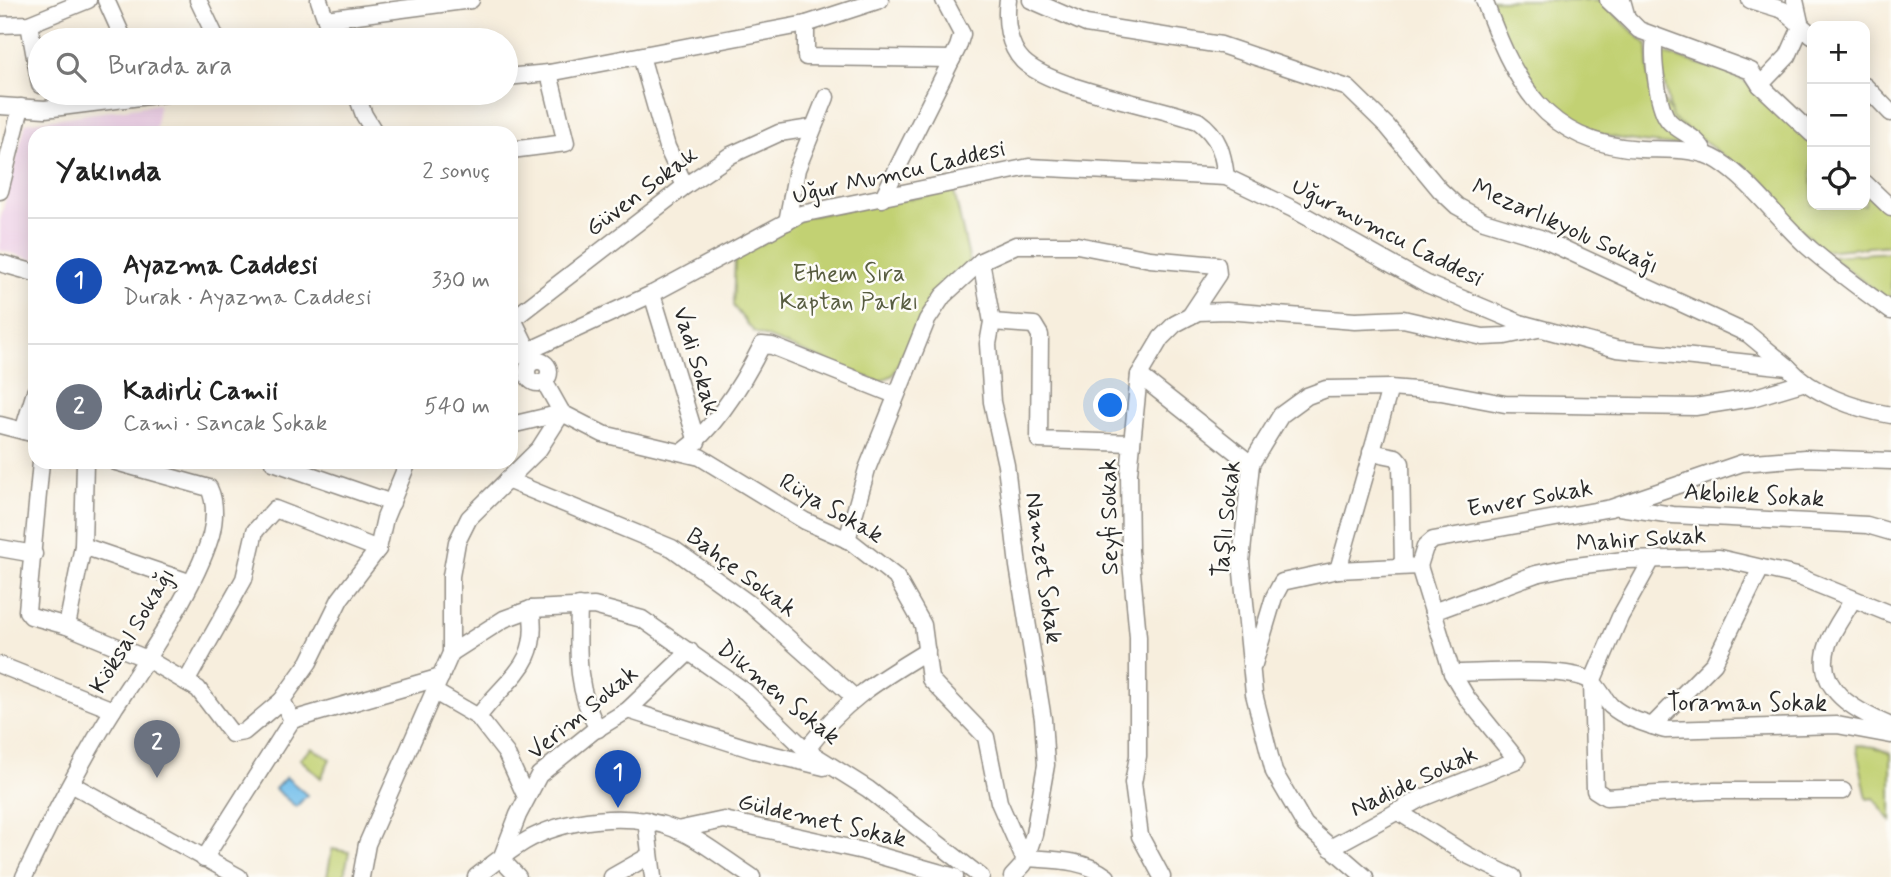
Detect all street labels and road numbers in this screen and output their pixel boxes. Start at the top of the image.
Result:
street label: Uğur Mumcu Caddesi [790,133,1008,213]
street label: Güven Sokak [580,140,704,244]
street label: Uğurmumcu Caddesi [1286,171,1488,295]
street label: Mezarlıkyolu Sokağı [1467,172,1663,282]
street label: Vadi Sokak [665,303,727,419]
street label: Seyfi Sokak [1093,458,1127,575]
street label: Taşlı Sokak [1205,459,1249,579]
street label: Rüya Sokak [773,467,889,551]
street label: Enver Sokak [1465,473,1595,525]
street label: Akbilek Sokak [1683,477,1825,515]
street label: Namzet Sokak [1017,490,1069,646]
street label: Mahir Sokak [1575,520,1707,560]
street label: Bahçe Sokak [679,521,803,625]
street label: Köksal Sokağı [83,562,183,700]
street label: Dikmen Sokak [710,634,846,752]
street label: Verim Sokak [521,659,645,767]
street label: Toraman Sokak [1667,688,1827,719]
street label: Nadide Sokak [1345,739,1483,825]
street label: Güldemet Sokak [735,787,909,855]

